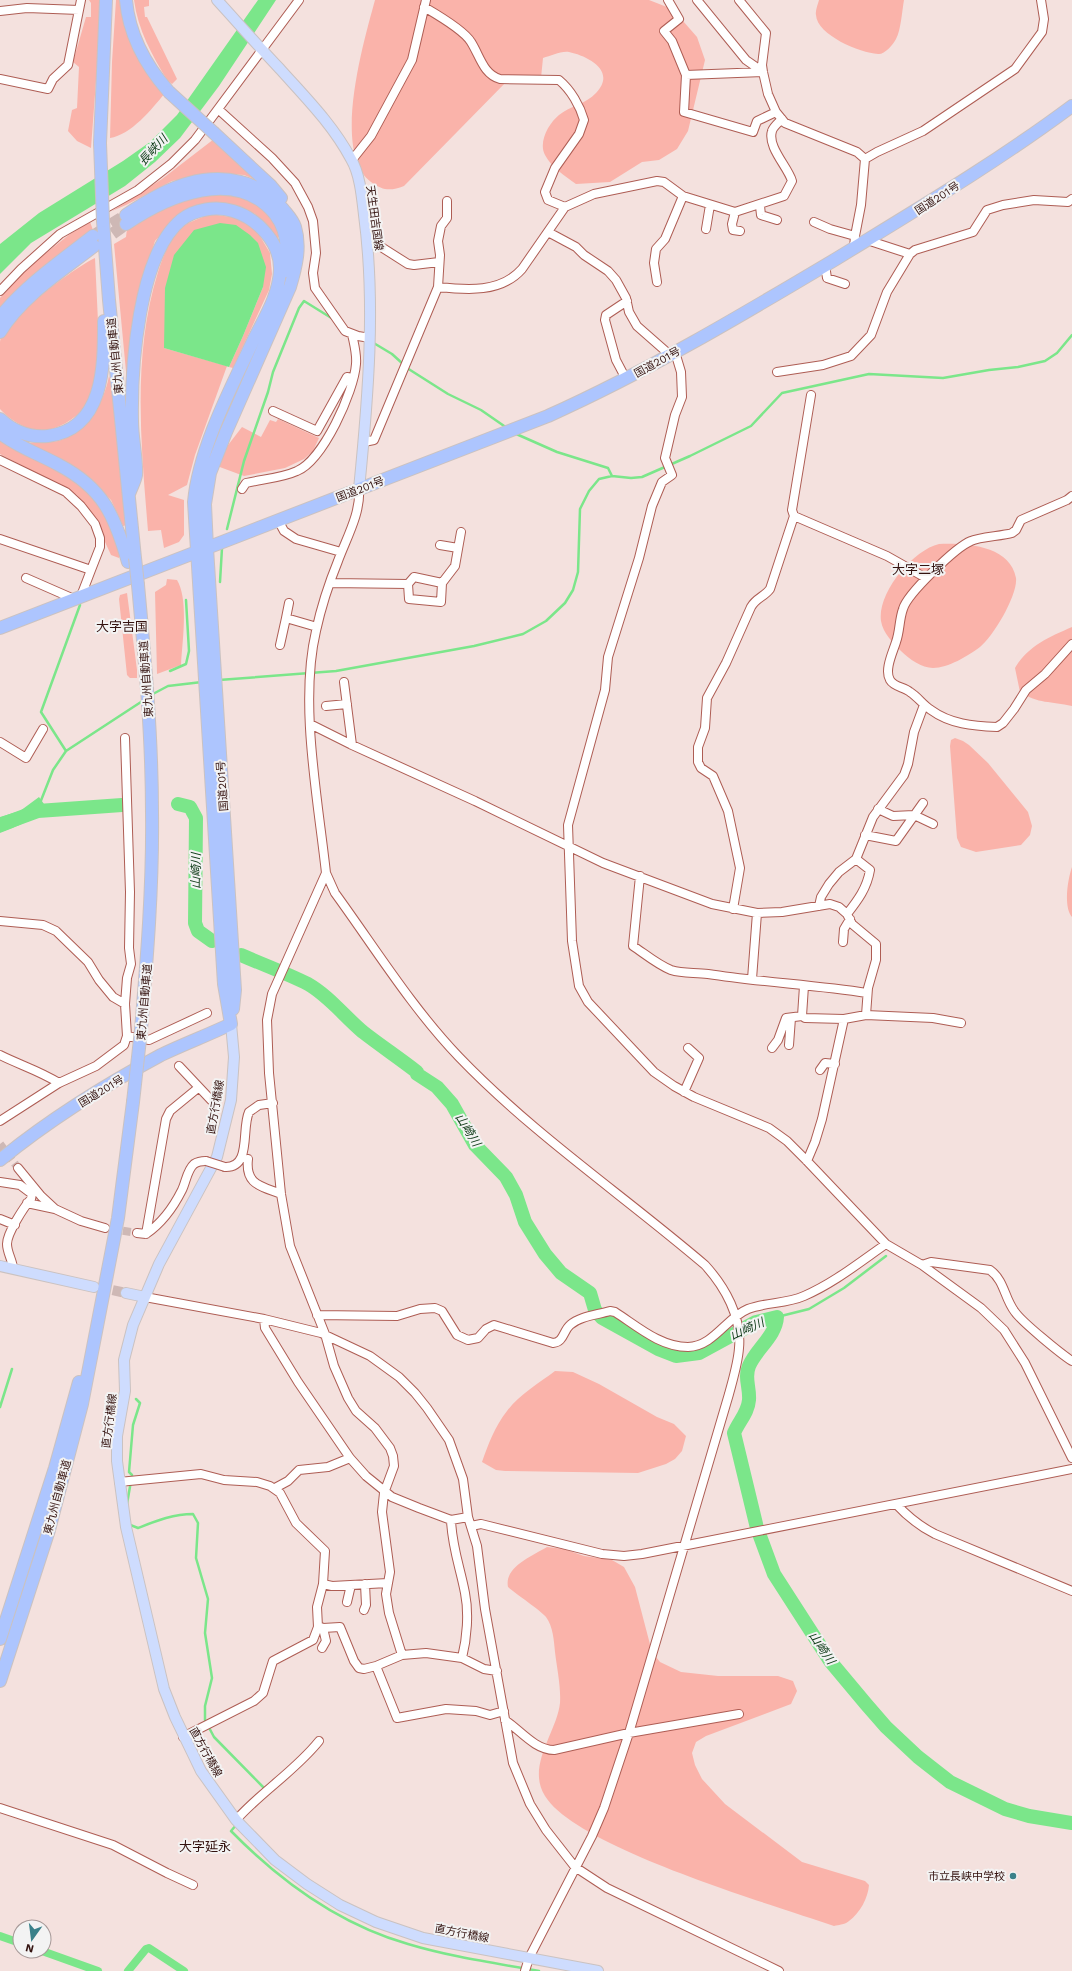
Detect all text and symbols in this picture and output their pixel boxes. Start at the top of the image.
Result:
water label: 長峡川 [136,131,172,168]
street label: 国道201号 [913,179,962,218]
street label: 天生田吉国線 [363,184,386,252]
street label: 東九州自動車道 [105,317,126,395]
street label: 国道201号 [632,344,682,380]
street label: 国道201号 [334,474,386,505]
district label: 大字二塚 [892,562,944,577]
district label: 大字吉国 [96,619,148,634]
street label: 東九州自動車道 [137,640,156,718]
street label: 国道201号 [214,760,231,812]
water label: 山崎川 [189,851,203,889]
street label: 東九州自動車道 [135,963,154,1041]
street label: 国道201号 [76,1073,126,1110]
street label: 直方行橋線 [204,1079,227,1135]
water label: 山崎川 [453,1111,485,1151]
water label: 山崎川 [728,1314,768,1343]
street label: 直方行橋線 [100,1393,119,1449]
street label: 東九州自動車道 [41,1458,74,1536]
water label: 山崎川 [806,1629,839,1668]
street label: 直方行橋線 [187,1725,225,1779]
district label: 大字延永 [179,1839,231,1854]
place label: 市立長峡中学校 [928,1870,1005,1883]
marker: 市立長峡中学校 [1008,1871,1018,1881]
north arrow [12,1919,52,1959]
street label: 直方行橋線 [434,1922,490,1945]
text: N [24,1941,35,1956]

